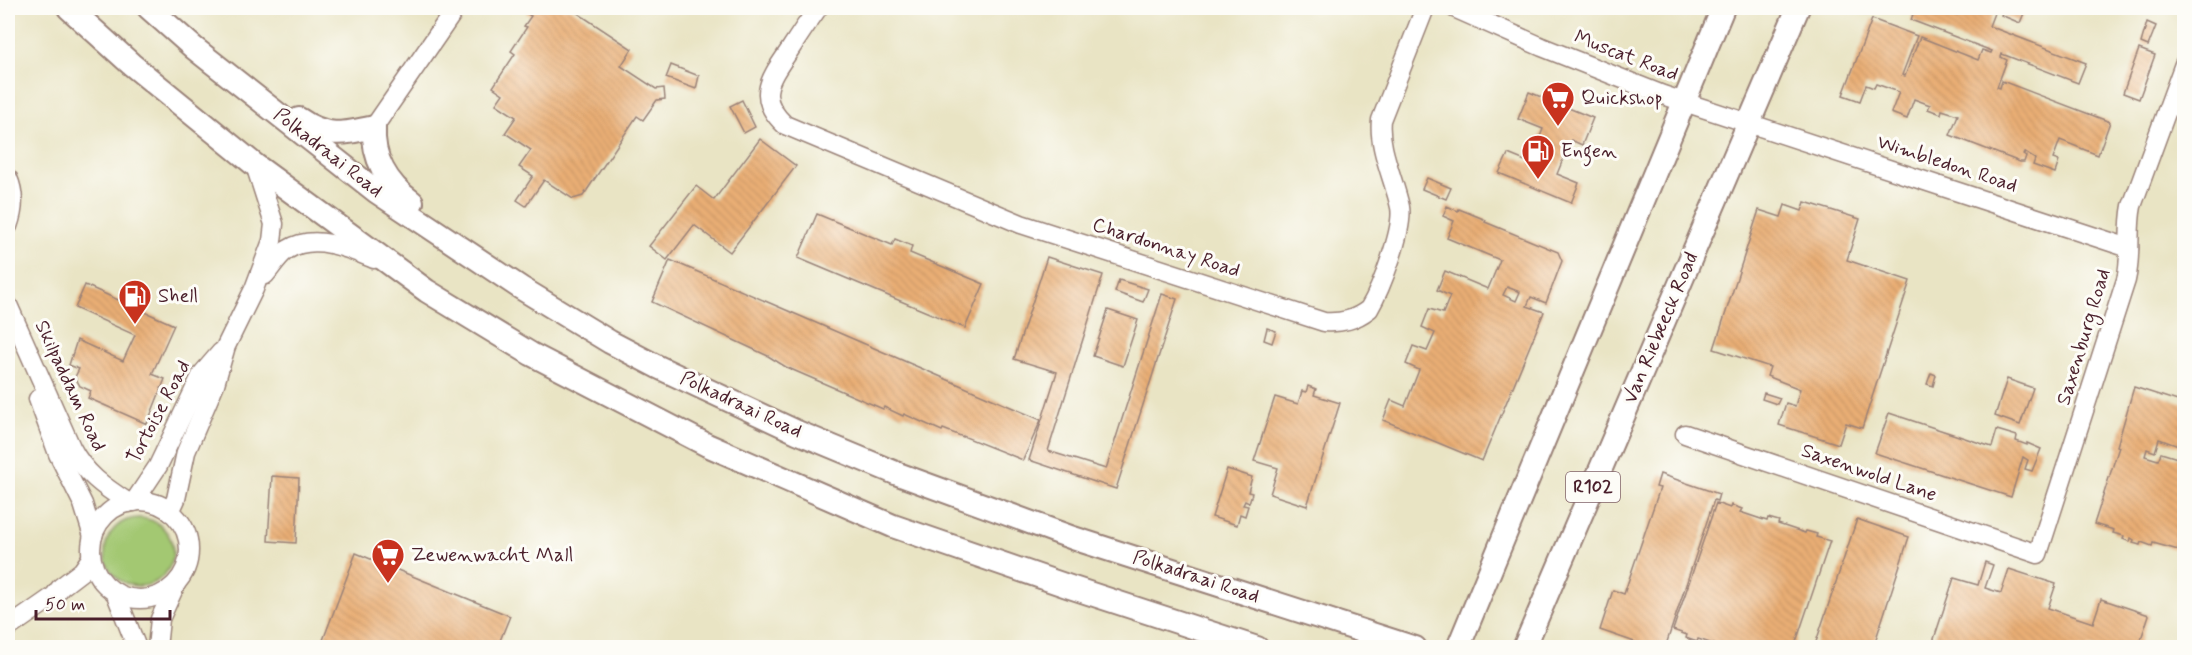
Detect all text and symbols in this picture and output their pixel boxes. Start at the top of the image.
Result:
street label: Muscat Road [1570,24,1682,88]
supermarket icon: Quickshop [1540,80,1576,127]
place label: Quickshop [1581,85,1663,112]
street label: Polkadraai Road [268,102,388,204]
street label: Wimbledon Road [1873,129,2021,199]
fuel station icon: Engen [1520,133,1556,180]
place label: Engen [1561,138,1617,167]
street label: Chardonnay Road [1089,211,1243,285]
street label: Van Riebeeck Road [1617,248,1705,408]
street label: Saxenburg Road [2050,265,2119,409]
fuel station icon: Shell [117,278,153,325]
place label: Shell [158,283,198,310]
street label: Skilpaddam Road [28,316,112,456]
street label: Tortoise Road [120,356,198,468]
street label: Polkadraai Road [676,365,806,445]
street label: Saxenwold Lane [1798,437,1940,509]
road number: R102 [1566,472,1620,502]
supermarket icon: Zewenwacht Mall [370,537,406,584]
place label: Zewenwacht Mall [411,542,573,569]
street label: Polkadraai Road [1129,544,1263,610]
scale bar [36,583,170,621]
text: 50 m [45,593,85,617]

